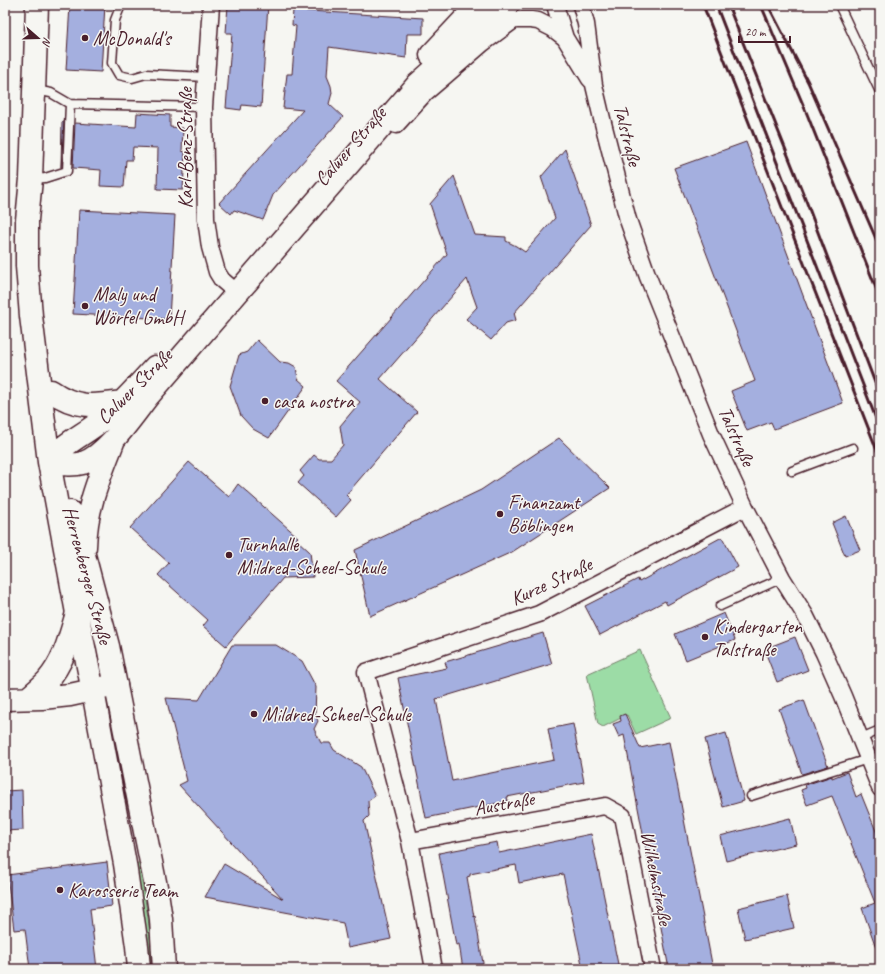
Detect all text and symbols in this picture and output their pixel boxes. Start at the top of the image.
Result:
north arrow [18,18,58,58]
scale bar [739,18,790,44]
text: 20 m [745,24,767,40]
place label: McDonald's [93,26,173,51]
marker: McDonald's [80,33,90,43]
text: N [39,36,55,49]
street label: Karl-Benz-Straße [173,86,198,208]
street label: Calwer Straße [309,100,393,191]
street label: Talstraße [608,102,648,170]
place label: Maly und Wörfel GmbH [93,282,186,330]
marker: Maly und Wörfel GmbH [80,301,90,311]
street label: Calwer Straße [91,342,179,430]
place label: casa nostra [273,389,355,414]
marker: casa nostra [260,396,270,406]
street label: Talstraße [712,403,761,471]
place label: Finanzamt Böblingen [508,490,582,538]
street label: Herrenberger Straße [57,503,118,648]
marker: Finanzamt Böblingen [495,509,505,519]
place label: Turnhalle Mildred-Scheel-Schule [237,532,387,580]
marker: Turnhalle Mildred-Scheel-Schule [224,550,234,560]
street label: Kurze Straße [506,551,597,611]
place label: Kindergarten Talstraße [713,614,803,662]
marker: Kindergarten Talstraße [700,632,710,642]
place label: Mildred-Scheel-Schule [262,702,412,727]
marker: Mildred-Scheel-Schule [249,709,259,719]
street label: Austraße [472,786,537,821]
street label: Wilhelmstraße [635,829,678,929]
place label: Karosserie Team [68,878,179,903]
marker: Karosserie Team [55,885,65,895]

